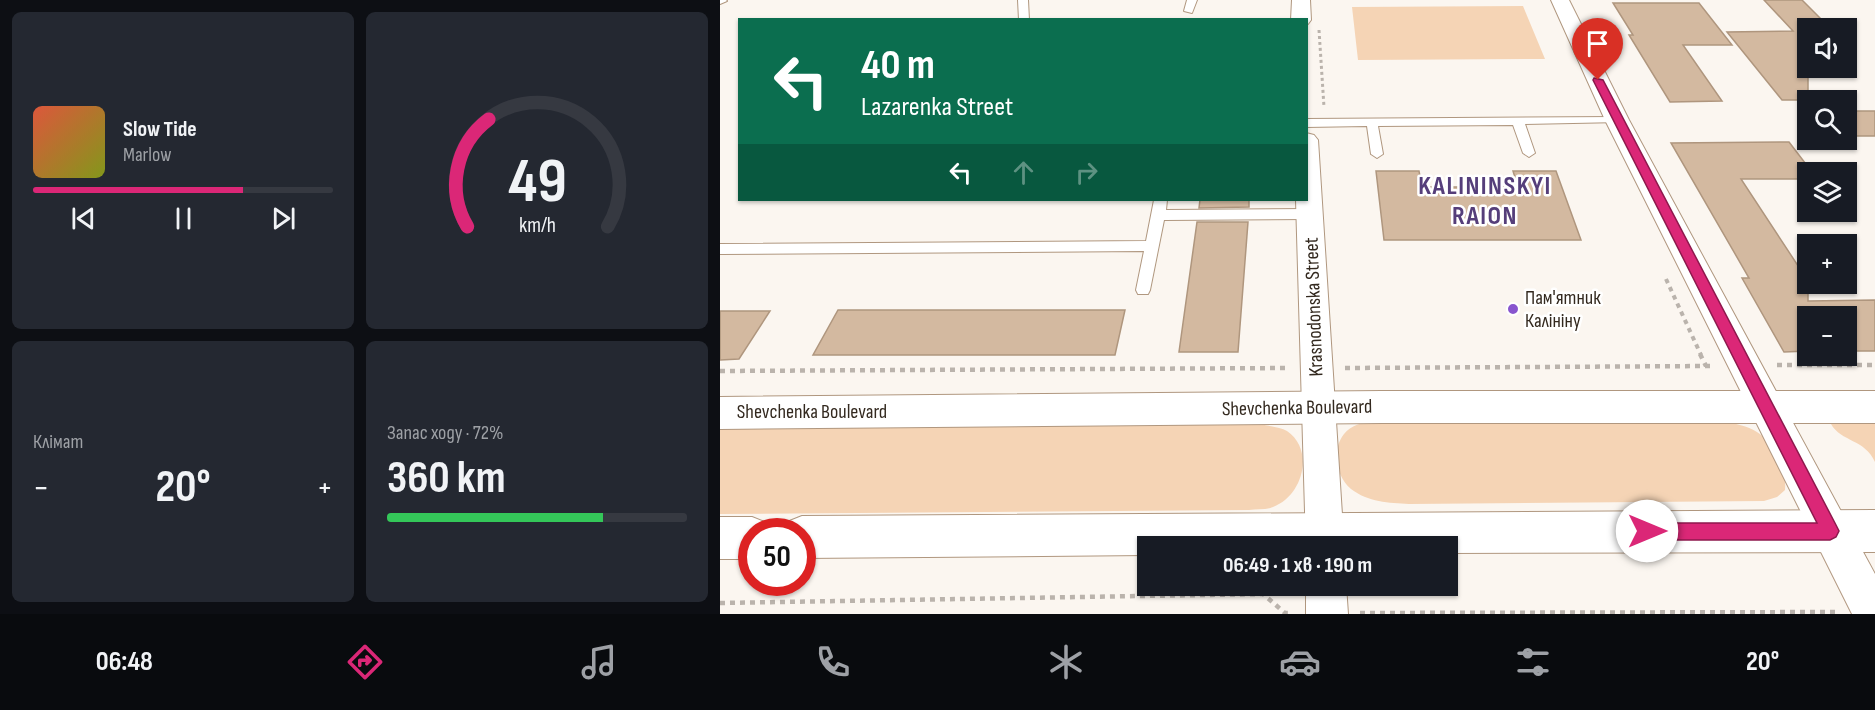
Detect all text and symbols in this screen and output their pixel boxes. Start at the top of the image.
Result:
pin [1572,18,1623,80]
map controls [1797,18,1857,366]
button: sound [1797,18,1857,78]
icon: arrive [1581,27,1614,60]
text: 40 m [861,40,935,91]
icon: left [762,42,840,120]
button: search [1797,90,1857,150]
text: Lazarenka Street [861,91,1013,123]
text: Slow Tide [123,116,197,143]
text: Marlow [123,143,171,167]
text: 49 [508,146,566,221]
icon: left [944,156,977,189]
icon: ahead [1007,156,1040,189]
icon: right [1070,156,1103,189]
button: layers [1797,162,1857,222]
district label: KALININSKYI RAION [1418,171,1552,232]
icon: previous [67,202,100,235]
icon: pause [167,202,200,235]
icon: next [267,202,300,235]
text: km/h [518,214,556,239]
button: + [1797,234,1857,294]
street label: Krasnodonska Street [1300,237,1328,377]
place label: Пам'ятник Калініну [1525,286,1601,333]
marker: Пам'ятник Калініну [1506,302,1520,316]
button: − [1797,306,1857,366]
street label: Shevchenka Boulevard [1222,395,1372,421]
street label: Shevchenka Boulevard [737,400,887,424]
text: Запас ходу · 72% [387,421,503,445]
text: Клімат [33,430,83,454]
text: 360 km [387,451,506,506]
text: 20° [155,460,211,515]
text: − [33,468,49,508]
text: + [317,468,333,508]
position arrow [1615,499,1679,563]
speed limit sign: 50 [738,518,816,596]
text: 06:49 · 1 хв · 190 m [1223,552,1372,579]
icon: directions [344,641,386,683]
icon: music [578,641,620,683]
icon: phone [812,641,854,683]
icon: climate [1045,641,1087,683]
icon: car [1279,641,1321,683]
icon: filters [1512,641,1554,683]
text: 06:48 [96,646,153,678]
text: 20° [1746,646,1779,678]

